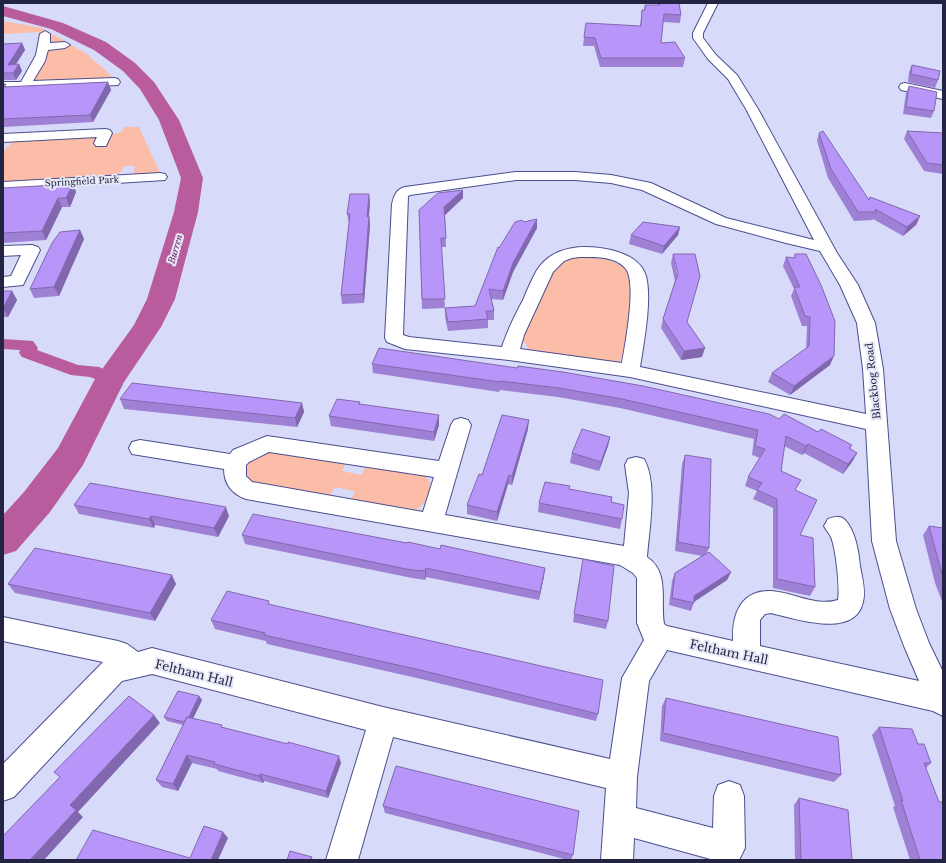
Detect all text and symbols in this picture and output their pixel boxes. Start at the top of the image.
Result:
street label: Springfield Park [45,174,120,188]
water label: Burren [165,233,184,266]
street label: Blackbog Road [863,342,883,420]
street label: Feltham Hall [688,636,770,668]
street label: Feltham Hall [154,656,235,690]

